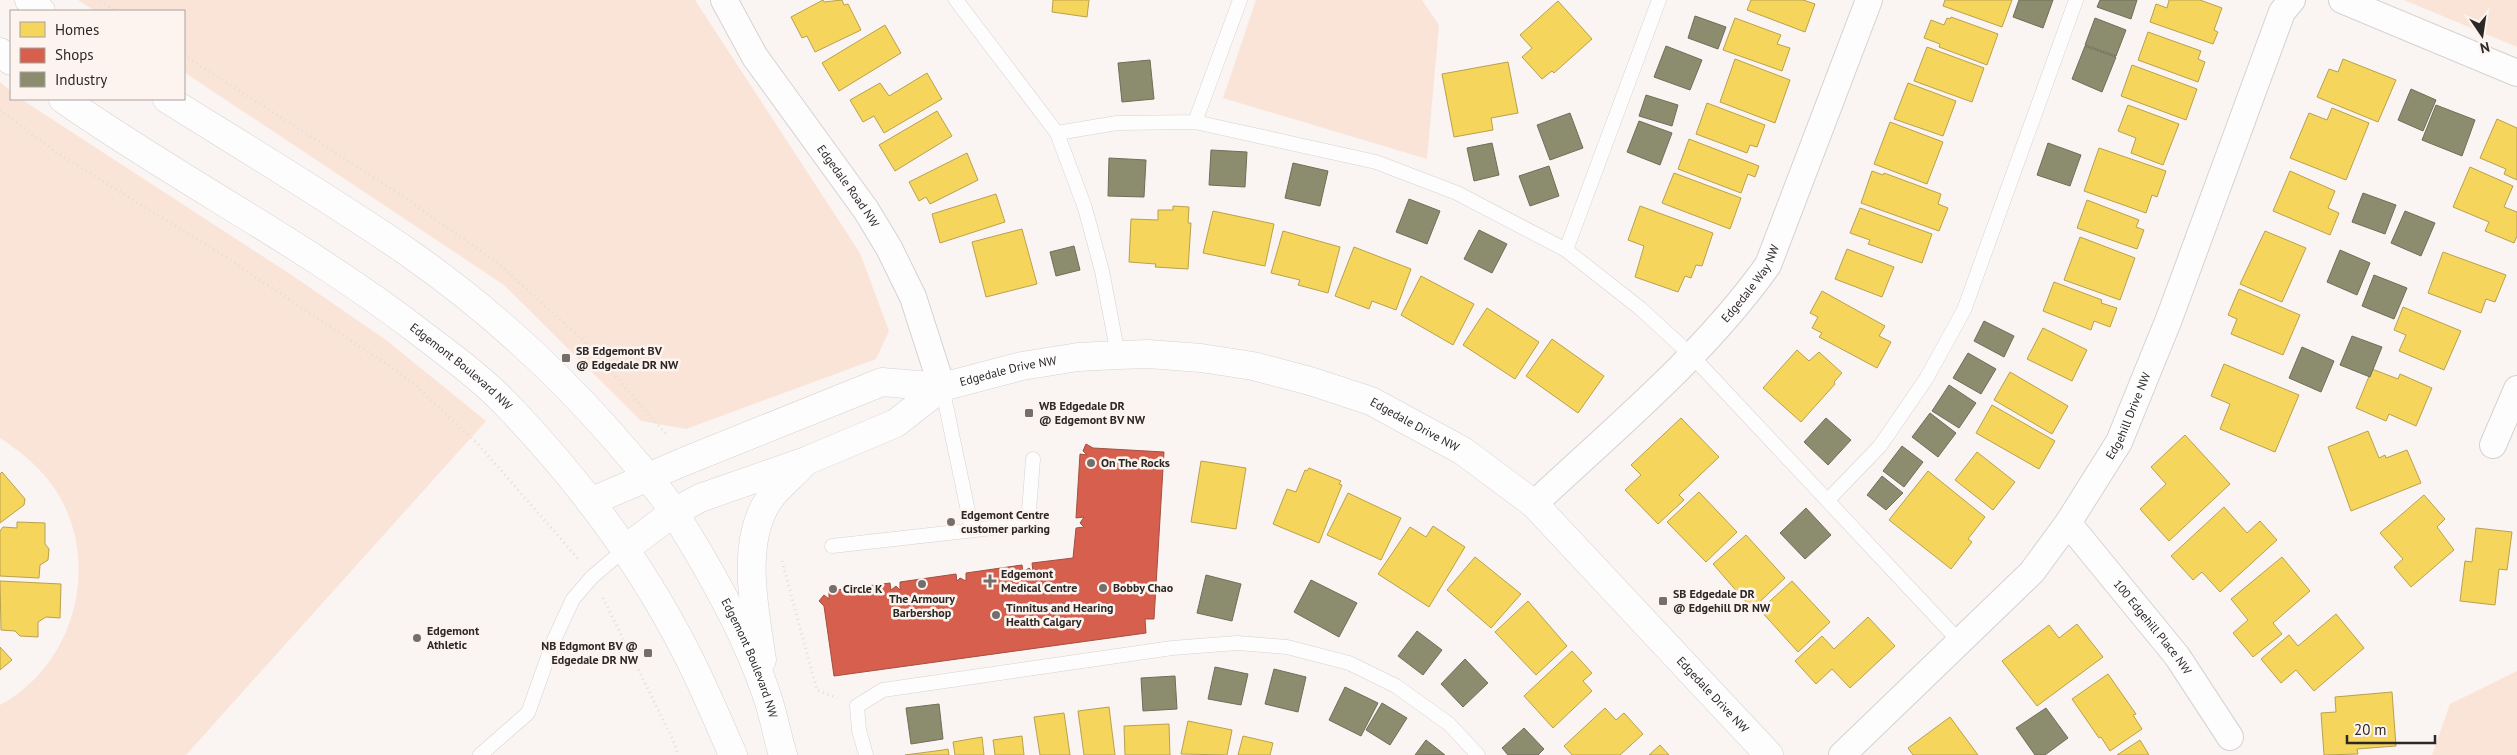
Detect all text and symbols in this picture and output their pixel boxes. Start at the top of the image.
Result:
legend [10,10,185,100]
north arrow [2457,10,2507,60]
text: Homes [55,20,99,39]
text: N [2478,38,2491,57]
text: Shops [55,45,94,64]
text: Industry [55,70,107,89]
street label: Edgedale Road NW [814,142,883,230]
street label: Edgedale Way NW [1718,242,1782,325]
street label: Edgemont Boulevard NW [407,320,516,413]
place label: SB Edgemont BV @ Edgedale DR NW [576,343,679,372]
marker: SB Edgemont BV @ Edgedale DR NW [560,352,572,364]
street label: Edgedale Drive NW [958,353,1058,389]
street label: Edgehill Drive NW [2102,370,2154,462]
street label: Edgedale Drive NW [1368,394,1462,455]
place label: WB Edgedale DR @ Edgemont BV NW [1039,398,1146,427]
marker: WB Edgedale DR @ Edgemont BV NW [1023,407,1035,419]
place label: On The Rocks [1101,455,1170,470]
marker: On The Rocks [1085,457,1097,469]
place label: Edgemont Centre customer parking [961,507,1050,536]
marker: Edgemont Centre customer parking [945,516,957,528]
place label: Edgemont Medical Centre [1001,566,1077,595]
marker: Edgemont Medical Centre [983,574,997,588]
street label: 100 Edgehill Place NW [2110,576,2195,677]
marker: The Armoury Barbershop [916,578,928,590]
place label: Bobby Chao [1113,580,1174,595]
place label: Circle K [843,581,883,596]
marker: Bobby Chao [1097,582,1109,594]
marker: Circle K [827,583,839,595]
place label: SB Edgedale DR @ Edgehill DR NW [1673,586,1771,615]
place label: The Armoury Barbershop [889,591,955,620]
street label: Edgemont Boulevard NW [718,595,781,719]
marker: SB Edgedale DR @ Edgehill DR NW [1657,595,1669,607]
place label: Tinnitus and Hearing Health Calgary [1006,600,1113,629]
marker: Tinnitus and Hearing Health Calgary [990,609,1002,621]
place label: Edgemont Athletic [427,623,480,652]
marker: Edgemont Athletic [411,632,423,644]
place label: NB Edgmont BV @ Edgedale DR NW [541,638,639,667]
marker: NB Edgmont BV @ Edgedale DR NW [642,647,654,659]
street label: Edgedale Drive NW [1674,653,1752,736]
scale bar [2347,712,2434,744]
text: 20 m [2354,720,2387,739]

